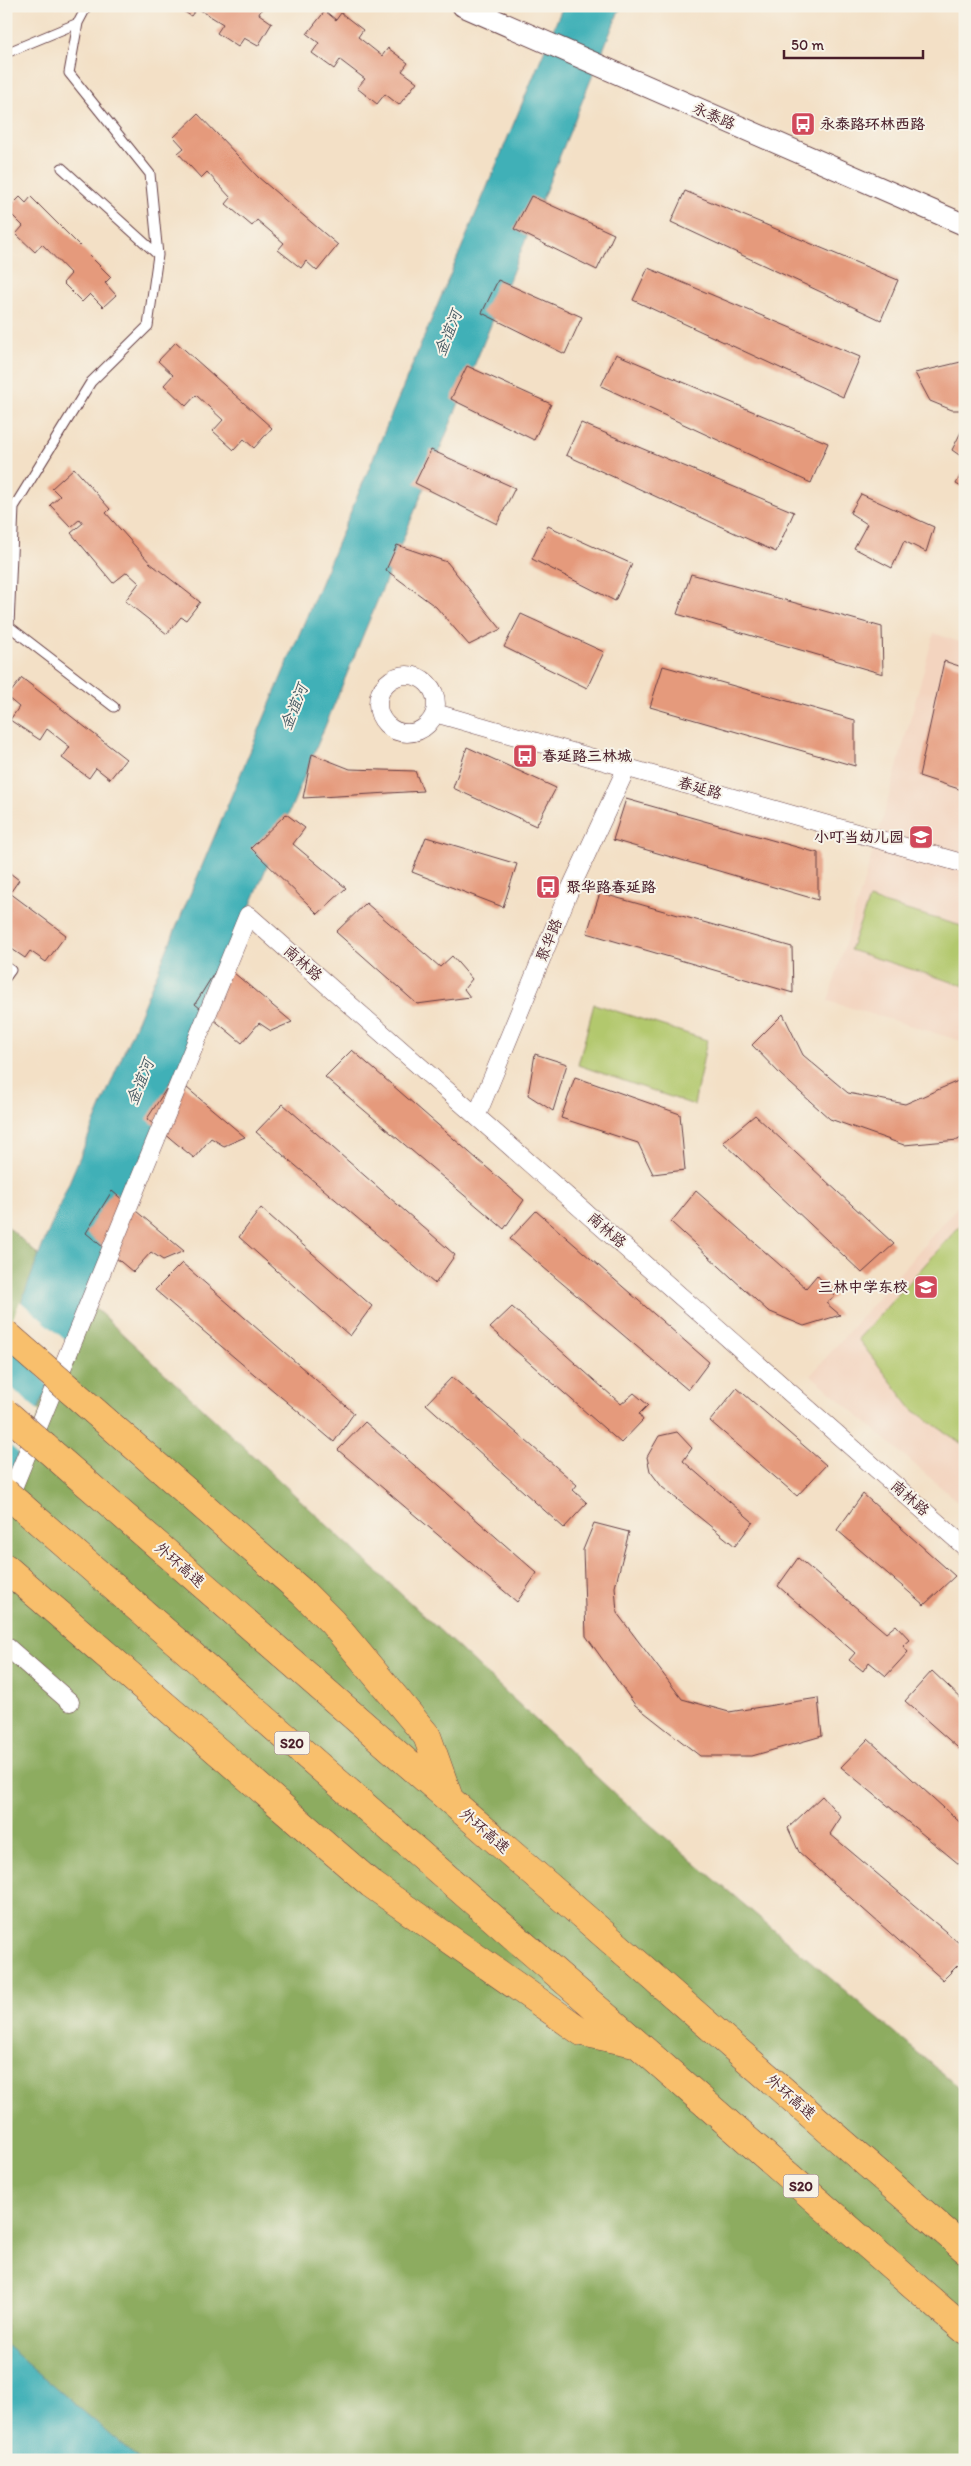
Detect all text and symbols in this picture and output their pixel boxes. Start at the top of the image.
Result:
scale bar [784,28,922,60]
text: 50 m [791,36,824,54]
street label: 永泰路 [690,99,738,133]
bus stop icon: 永泰路环林西路 [790,111,816,137]
place label: 永泰路环林西路 [820,115,925,133]
water label: 金谊河 [430,304,467,359]
water label: 金谊河 [276,678,313,733]
bus stop icon: 春延路三林城 [512,743,538,769]
place label: 春延路三林城 [542,747,632,765]
street label: 春延路 [676,773,724,803]
school or university icon: 小叮当幼儿园 [908,824,934,850]
place label: 小叮当幼儿园 [814,828,904,846]
bus stop icon: 聚华路春延路 [535,874,561,900]
place label: 聚华路春延路 [566,878,656,896]
street label: 聚华路 [532,916,566,964]
street label: 南林路 [280,941,326,985]
water label: 金谊河 [122,1053,159,1108]
street label: 南林路 [584,1208,630,1252]
school or university icon: 三林中学东校 [913,1274,939,1300]
place label: 三林中学东校 [818,1278,908,1296]
street label: 南林路 [887,1476,933,1520]
street label: 外环高速 [151,1539,209,1591]
road number: S20 [274,1732,310,1755]
street label: 外环高速 [456,1805,514,1857]
street label: 外环高速 [762,2071,820,2123]
road number: S20 [784,2174,818,2198]

